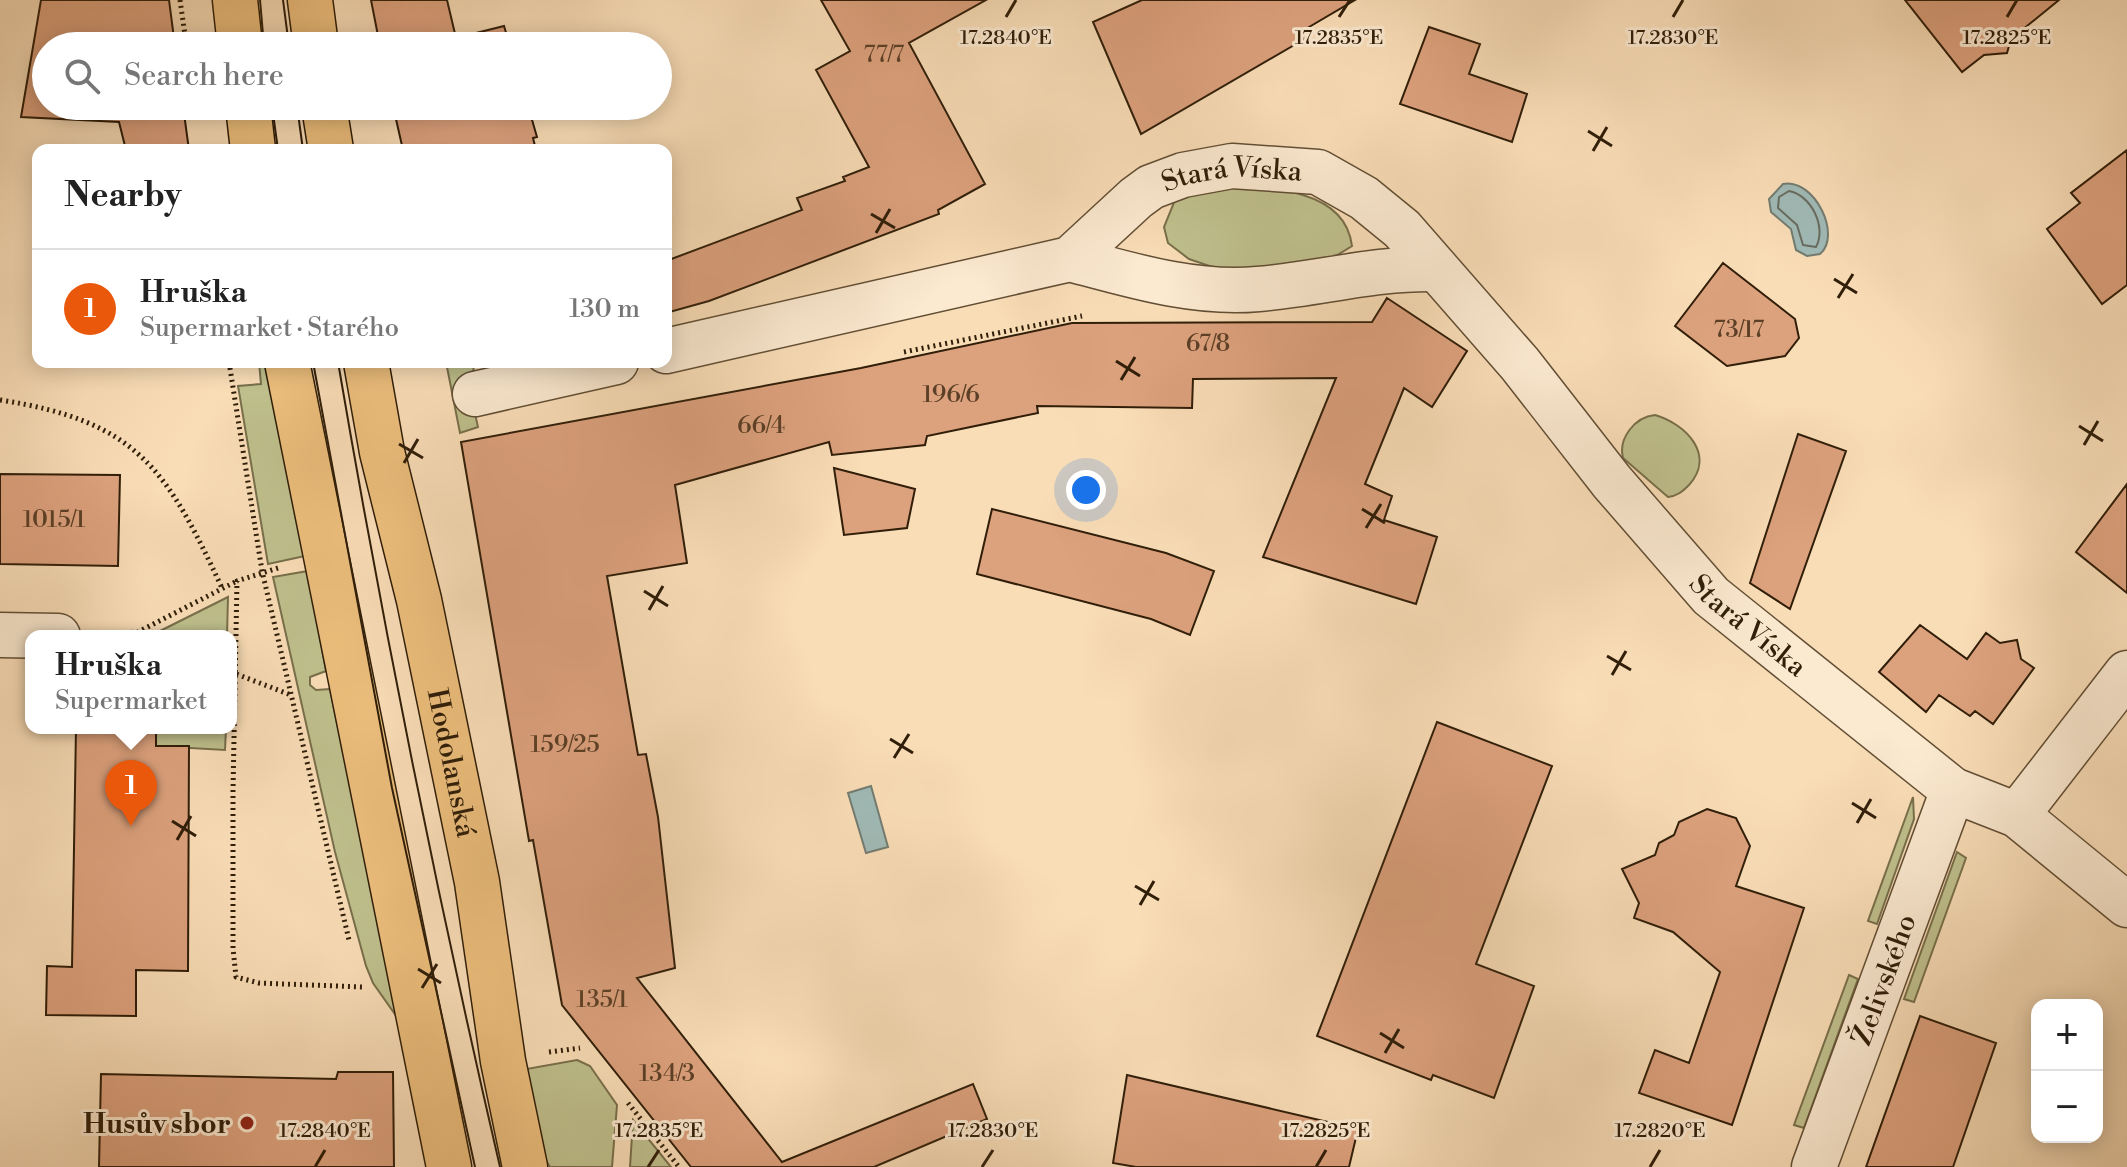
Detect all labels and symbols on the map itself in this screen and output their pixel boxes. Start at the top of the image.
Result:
text: 17.2840°E [960,26,1052,51]
text: 17.2835°E [1295,26,1383,51]
text: 17.2830°E [1628,26,1718,51]
text: 17.2825°E [1963,26,2051,51]
house number: 77/7 [864,40,904,70]
street label: Stará Víska [1157,150,1304,201]
house number: 73/17 [1714,315,1764,345]
house number: 67/8 [1186,329,1230,359]
house number: 196/6 [922,380,980,410]
house number: 66/4 [737,411,785,441]
your location [1066,470,1106,510]
house number: 1015/1 [22,505,86,535]
street label: Stará Víska [1681,567,1814,685]
street label: Hodolanská [419,685,483,841]
house number: 159/25 [530,730,600,760]
pin: 1 [105,760,157,826]
street label: Želivského [1843,909,1925,1050]
house number: 135/1 [576,985,629,1015]
house number: 134/3 [639,1059,695,1089]
place label: Husův sbor [83,1107,231,1142]
marker: Husův sbor [238,1114,256,1132]
text: 17.2840°E [279,1119,371,1144]
text: 17.2835°E [615,1119,703,1144]
text: 17.2830°E [948,1119,1038,1144]
text: 17.2825°E [1282,1119,1370,1144]
text: 17.2820°E [1614,1119,1706,1144]

